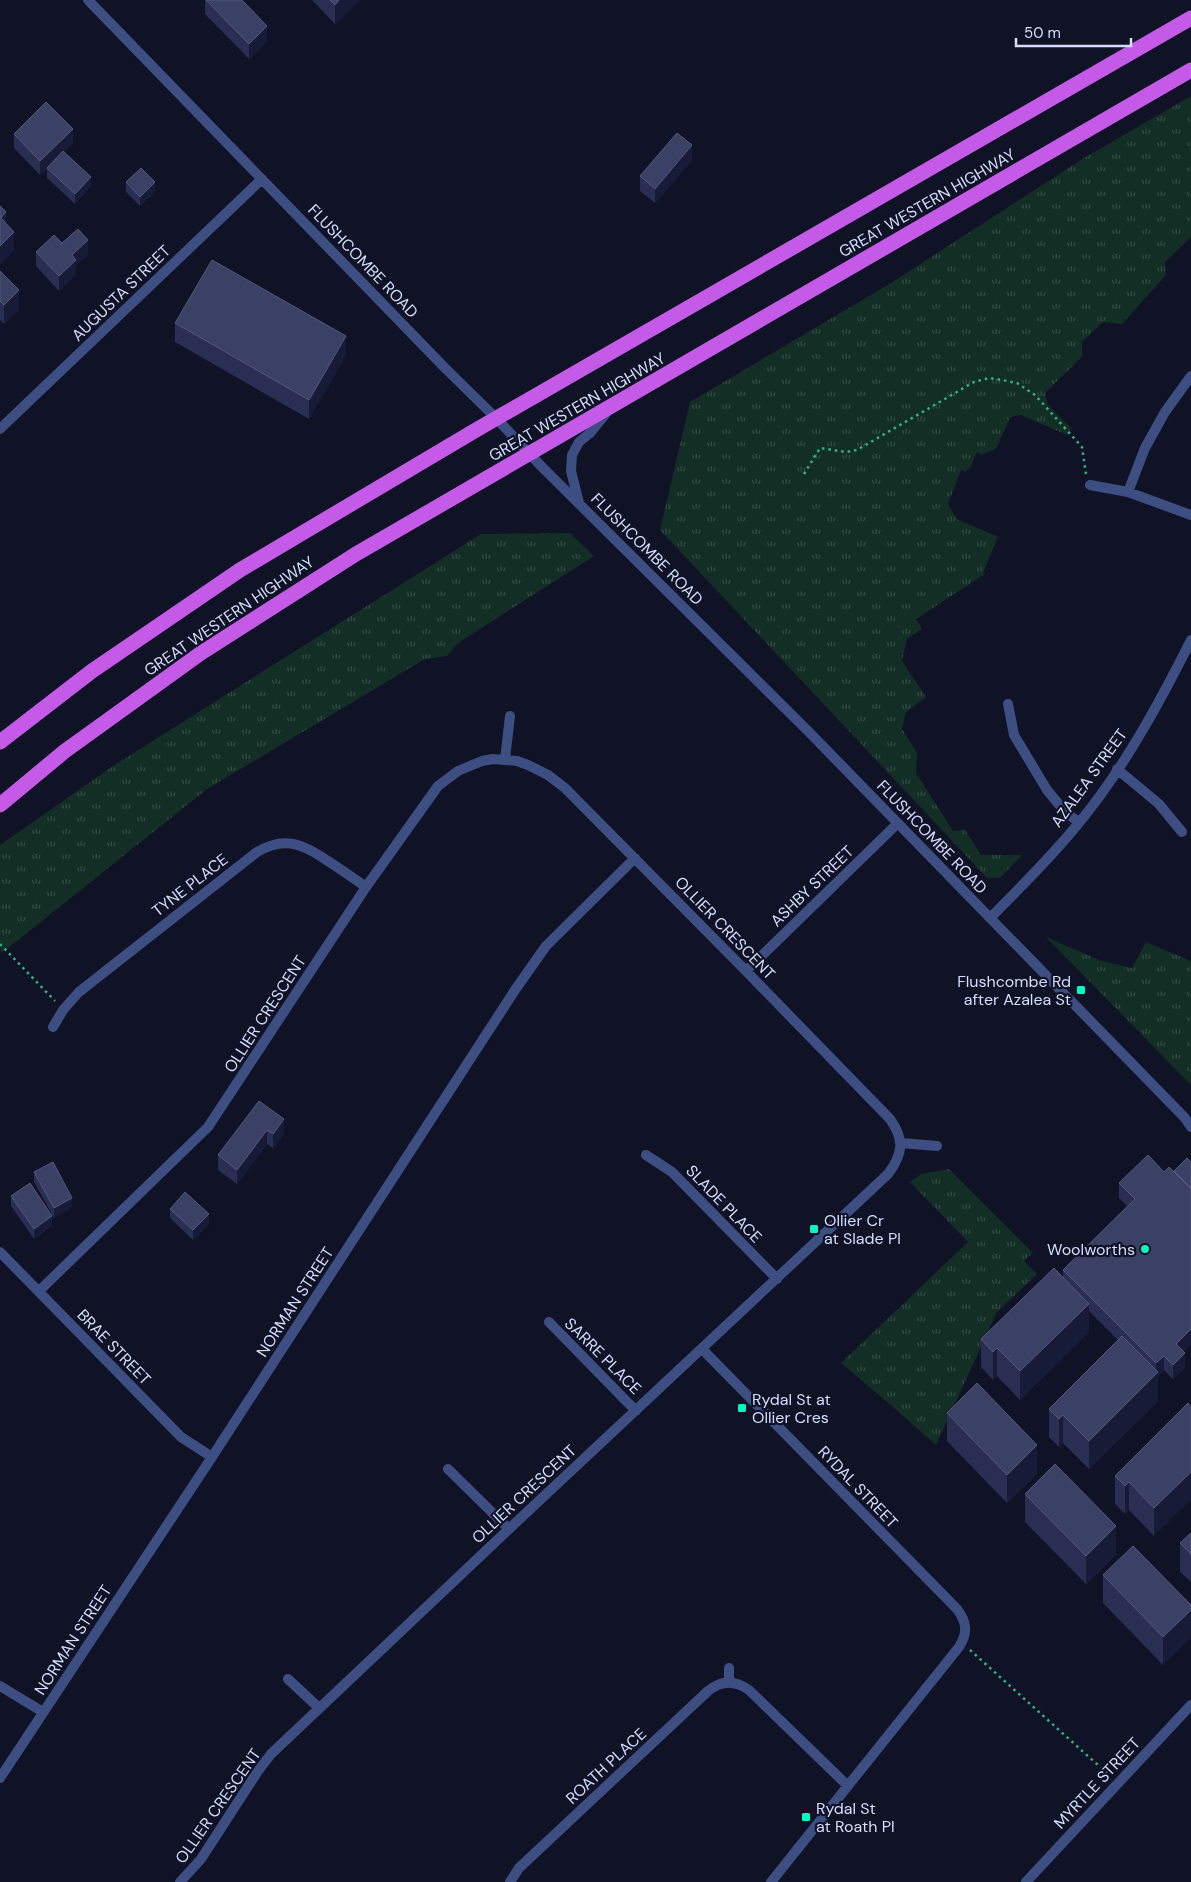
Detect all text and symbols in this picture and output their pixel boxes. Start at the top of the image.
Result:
scale bar [1016,15,1131,47]
text: 50 m [1024,23,1061,43]
street label: GREAT WESTERN HIGHWAY [835,144,1019,262]
street label: FLUSHCOMBE ROAD [303,200,423,322]
street label: AUGUSTA STREET [67,240,175,345]
street label: GREAT WESTERN HIGHWAY [485,348,669,466]
street label: FLUSHCOMBE ROAD [586,488,708,610]
street label: GREAT WESTERN HIGHWAY [140,551,318,681]
street label: AZALEA STREET [1046,725,1132,831]
street label: FLUSHCOMBE ROAD [872,776,992,898]
street label: ASHBY STREET [766,841,858,931]
street label: TYNE PLACE [148,849,232,921]
street label: OLLIER CRESCENT [670,872,780,984]
street label: OLLIER CRESCENT [219,951,311,1077]
place label: Flushcombe Rd after Azalea St [957,971,1071,1010]
marker: Flushcombe Rd after Azalea St [1075,984,1087,996]
street label: SLADE PLACE [681,1160,767,1248]
place label: Ollier Cr at Slade Pl [824,1210,901,1249]
marker: Ollier Cr at Slade Pl [808,1223,820,1235]
place label: Woolworths [1047,1239,1135,1260]
street label: NORMAN STREET [252,1243,338,1361]
marker: Woolworths [1139,1243,1151,1255]
street label: BRAE STREET [73,1305,155,1389]
street label: SARRE PLACE [560,1313,646,1399]
place label: Rydal St at Ollier Cres [752,1389,831,1428]
marker: Rydal St at Ollier Cres [736,1402,748,1414]
street label: OLLIER CRESCENT [467,1440,581,1548]
street label: RYDAL STREET [813,1441,903,1533]
street label: NORMAN STREET [30,1581,116,1699]
street label: ROATH PLACE [561,1723,651,1809]
street label: MYRTLE STREET [1049,1733,1145,1833]
street label: OLLIER CRESCENT [170,1744,266,1868]
place label: Rydal St at Roath Pl [816,1798,895,1837]
marker: Rydal St at Roath Pl [800,1811,812,1823]

